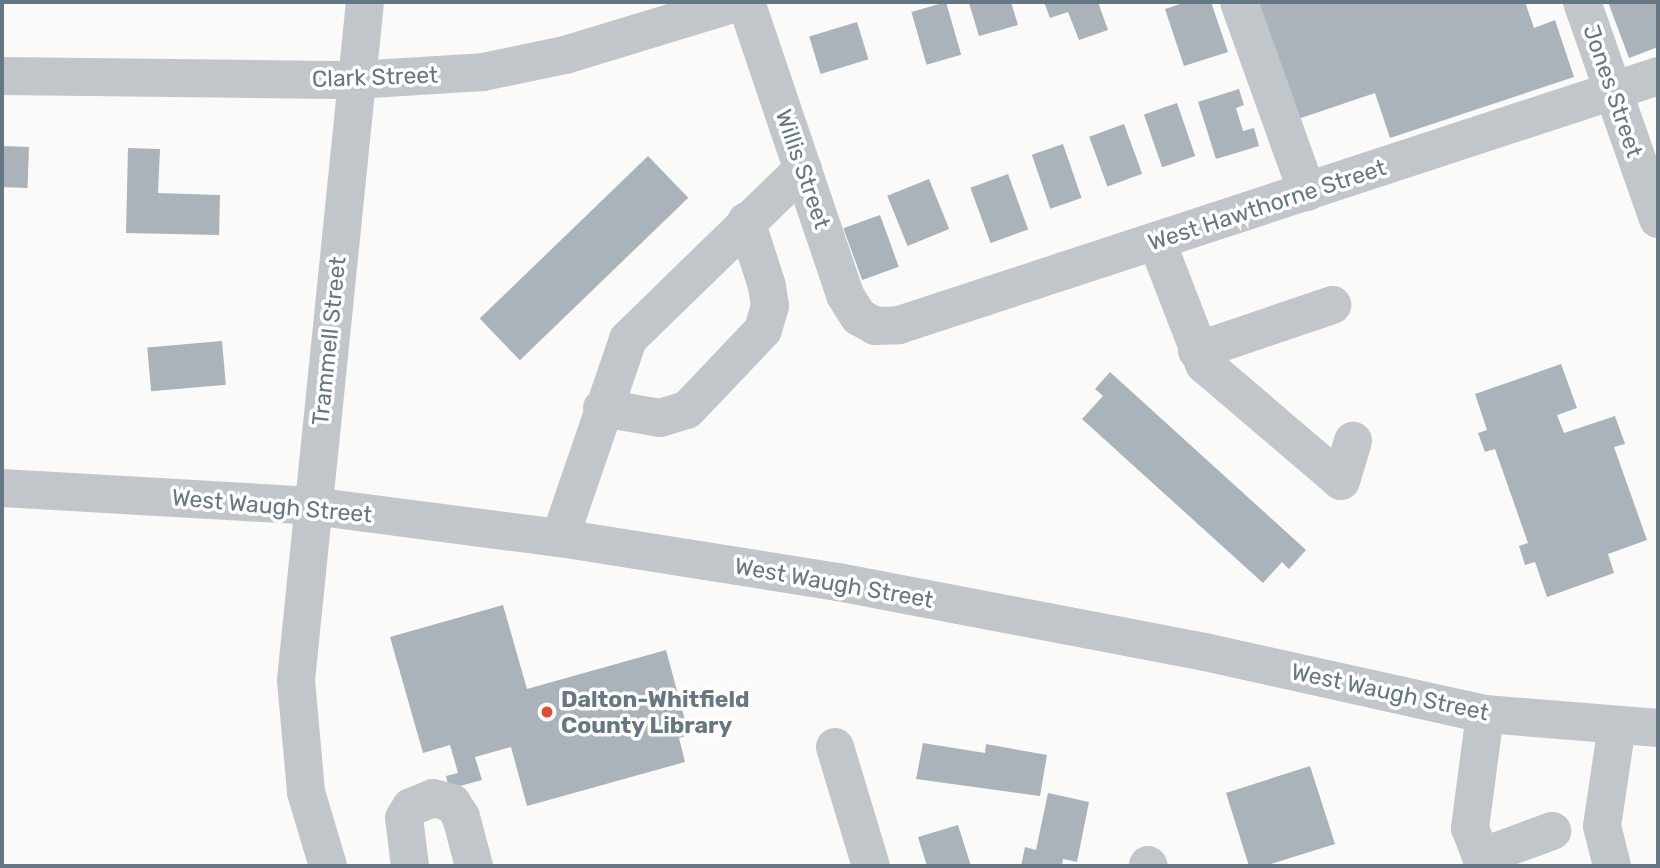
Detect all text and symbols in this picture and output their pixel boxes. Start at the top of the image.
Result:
street label: Jones Street [1577,21,1649,161]
street label: Clark Street [311,61,439,93]
street label: Willis Street [770,106,836,232]
street label: West Hawthorne Street [1145,153,1389,257]
street label: Trammell Street [306,255,352,427]
street label: West Waugh Street [170,483,374,529]
street label: West Waugh Street [732,552,936,614]
street label: West Waugh Street [1289,658,1491,726]
place label: Dalton-Whitfield County Library [561,685,750,739]
marker: Dalton-Whitfield County Library [539,704,555,720]

